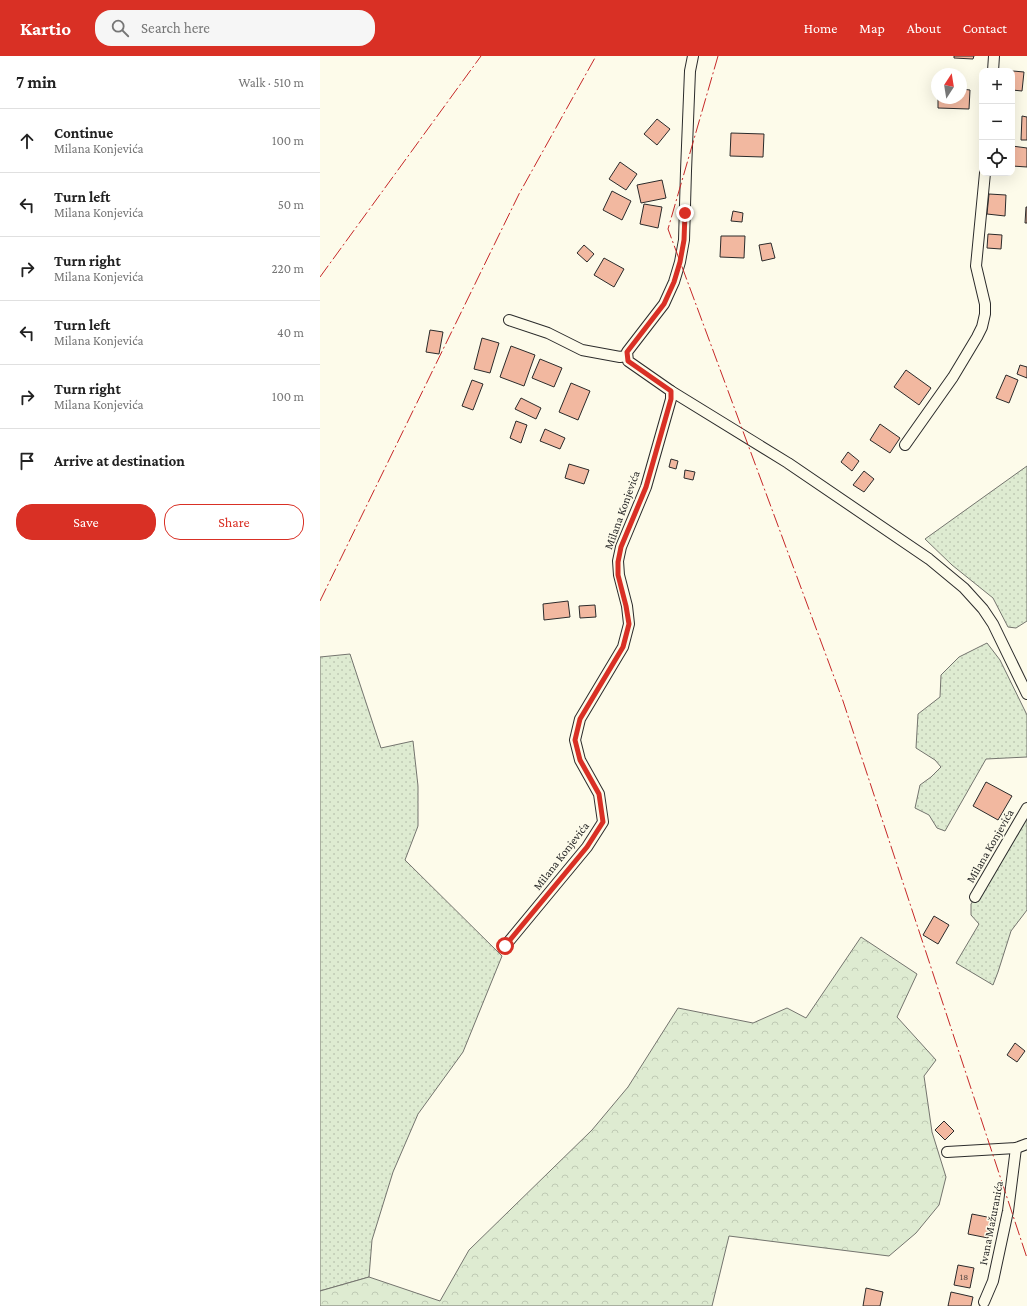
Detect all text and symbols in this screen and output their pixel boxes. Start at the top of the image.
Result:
search box [95,10,375,46]
icon: search [109,17,131,39]
text: Kartio [20,18,71,39]
text: Search here [141,20,210,36]
text: Home [804,20,837,36]
text: Map [859,20,885,36]
text: About [907,20,941,36]
text: Contact [963,20,1007,36]
north arrow [931,68,967,104]
map controls [979,68,1015,176]
button: + [979,68,1015,104]
text: 7 min [16,73,57,92]
text: Walk · 510 m [238,75,304,90]
button: − [979,104,1015,140]
text: Continue [54,125,113,141]
icon: ahead [16,130,38,152]
text: 100 m [272,133,304,148]
button: locate [979,140,1015,176]
text: Milana Konjevića [54,141,144,156]
text: Turn left [54,189,110,205]
icon: left [16,194,38,216]
text: 50 m [278,197,304,212]
route end [676,204,694,222]
text: Milana Konjevića [54,205,144,220]
text: Turn right [54,253,121,269]
icon: right [16,258,38,280]
text: 220 m [271,261,304,276]
text: Milana Konjevića [54,269,144,284]
text: Turn left [54,317,110,333]
icon: left [16,322,38,344]
text: 40 m [277,325,304,340]
text: Milana Konjevića [54,333,144,348]
text: Turn right [54,381,121,397]
icon: right [16,386,38,408]
text: 100 m [272,389,304,404]
text: Milana Konjevića [54,397,144,412]
icon: arrive [16,450,38,472]
text: Arrive at destination [54,453,185,469]
street label: Milana Konjevića [601,468,643,551]
button: Save [16,504,156,540]
button: Share [164,504,304,540]
street label: Milana Konjevića [963,806,1017,885]
street label: Milana Konjevića [530,819,592,893]
route start [496,937,514,955]
street label: Ivana Mažuranića [976,1179,1006,1266]
house number: 18 [960,1271,968,1282]

